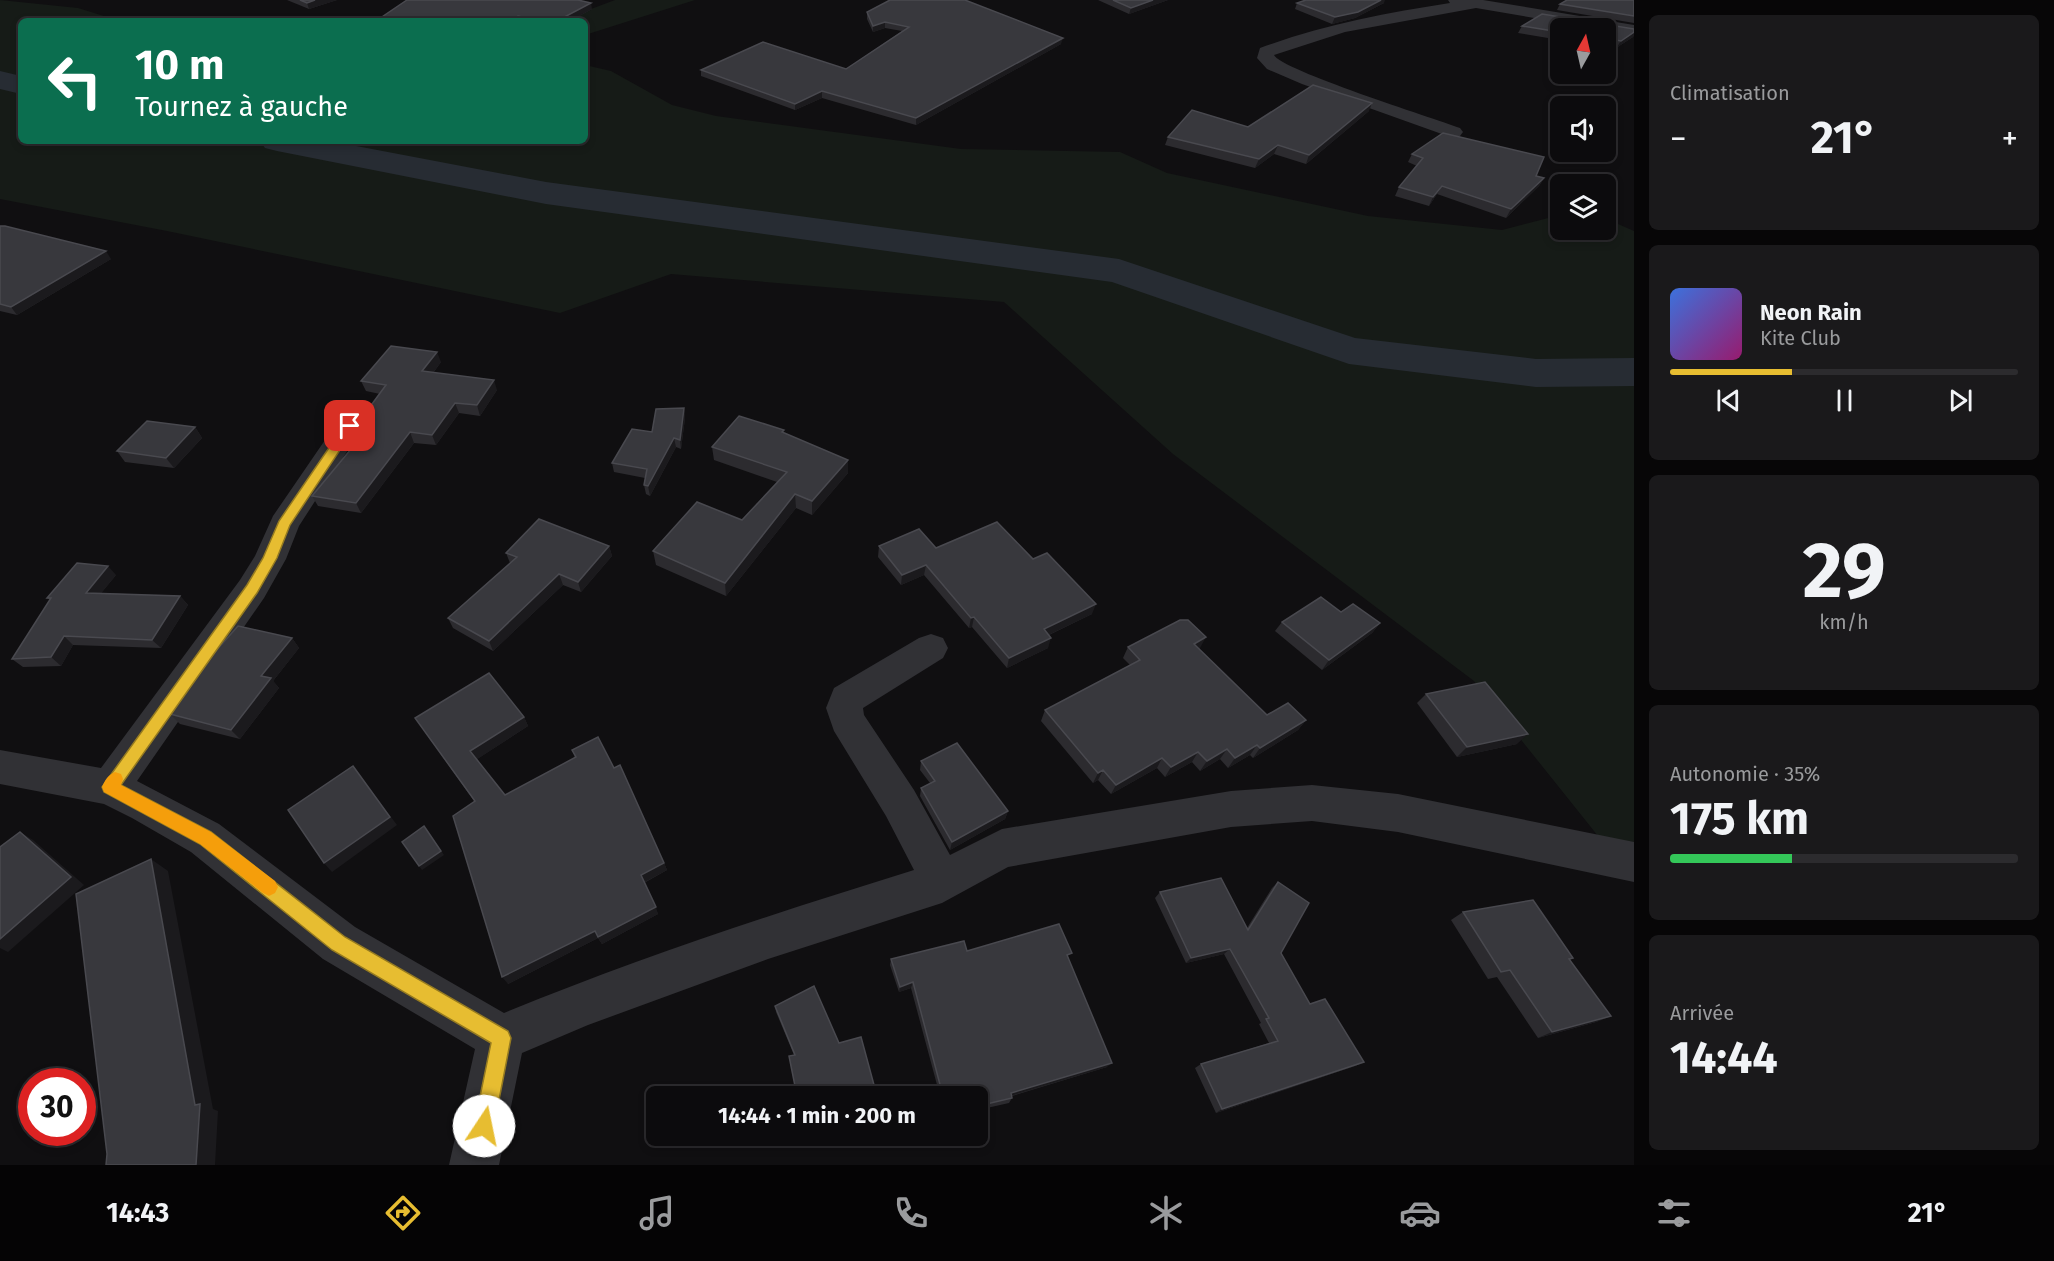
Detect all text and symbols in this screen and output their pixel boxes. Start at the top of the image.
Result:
north arrow [1550,18,1616,84]
map controls [1550,18,1616,240]
text: 10 m [135,40,225,90]
icon: left [36,42,114,120]
text: Climatisation [1670,81,1790,105]
text: Tournez à gauche [135,91,348,123]
button: sound [1550,96,1616,162]
text: 21° [1811,111,1877,165]
text: − [1670,119,1687,159]
text: + [2002,119,2018,159]
button: layers [1550,174,1616,240]
text: Neon Rain [1760,299,1862,326]
text: Kite Club [1760,326,1841,350]
icon: previous [1712,384,1745,417]
icon: pause [1828,384,1861,417]
icon: next [1944,384,1977,417]
pin [324,400,375,451]
icon: arrive [333,409,366,442]
text: 29 [1802,524,1886,618]
text: km/h [1819,610,1869,634]
text: Autonomie · 35% [1670,762,1820,786]
text: 175 km [1670,792,1809,846]
text: Arrivée [1670,1001,1734,1025]
text: 14:44 [1670,1031,1778,1085]
speed limit sign: 30 [18,1068,96,1146]
position arrow [452,1094,516,1158]
text: 14:44 · 1 min · 200 m [718,1102,916,1129]
icon: directions [382,1192,424,1234]
icon: music [636,1192,678,1234]
icon: phone [890,1192,932,1234]
icon: climate [1145,1192,1187,1234]
icon: car [1399,1192,1441,1234]
icon: filters [1653,1192,1695,1234]
text: 14:43 [106,1197,169,1229]
text: 21° [1908,1197,1948,1229]

